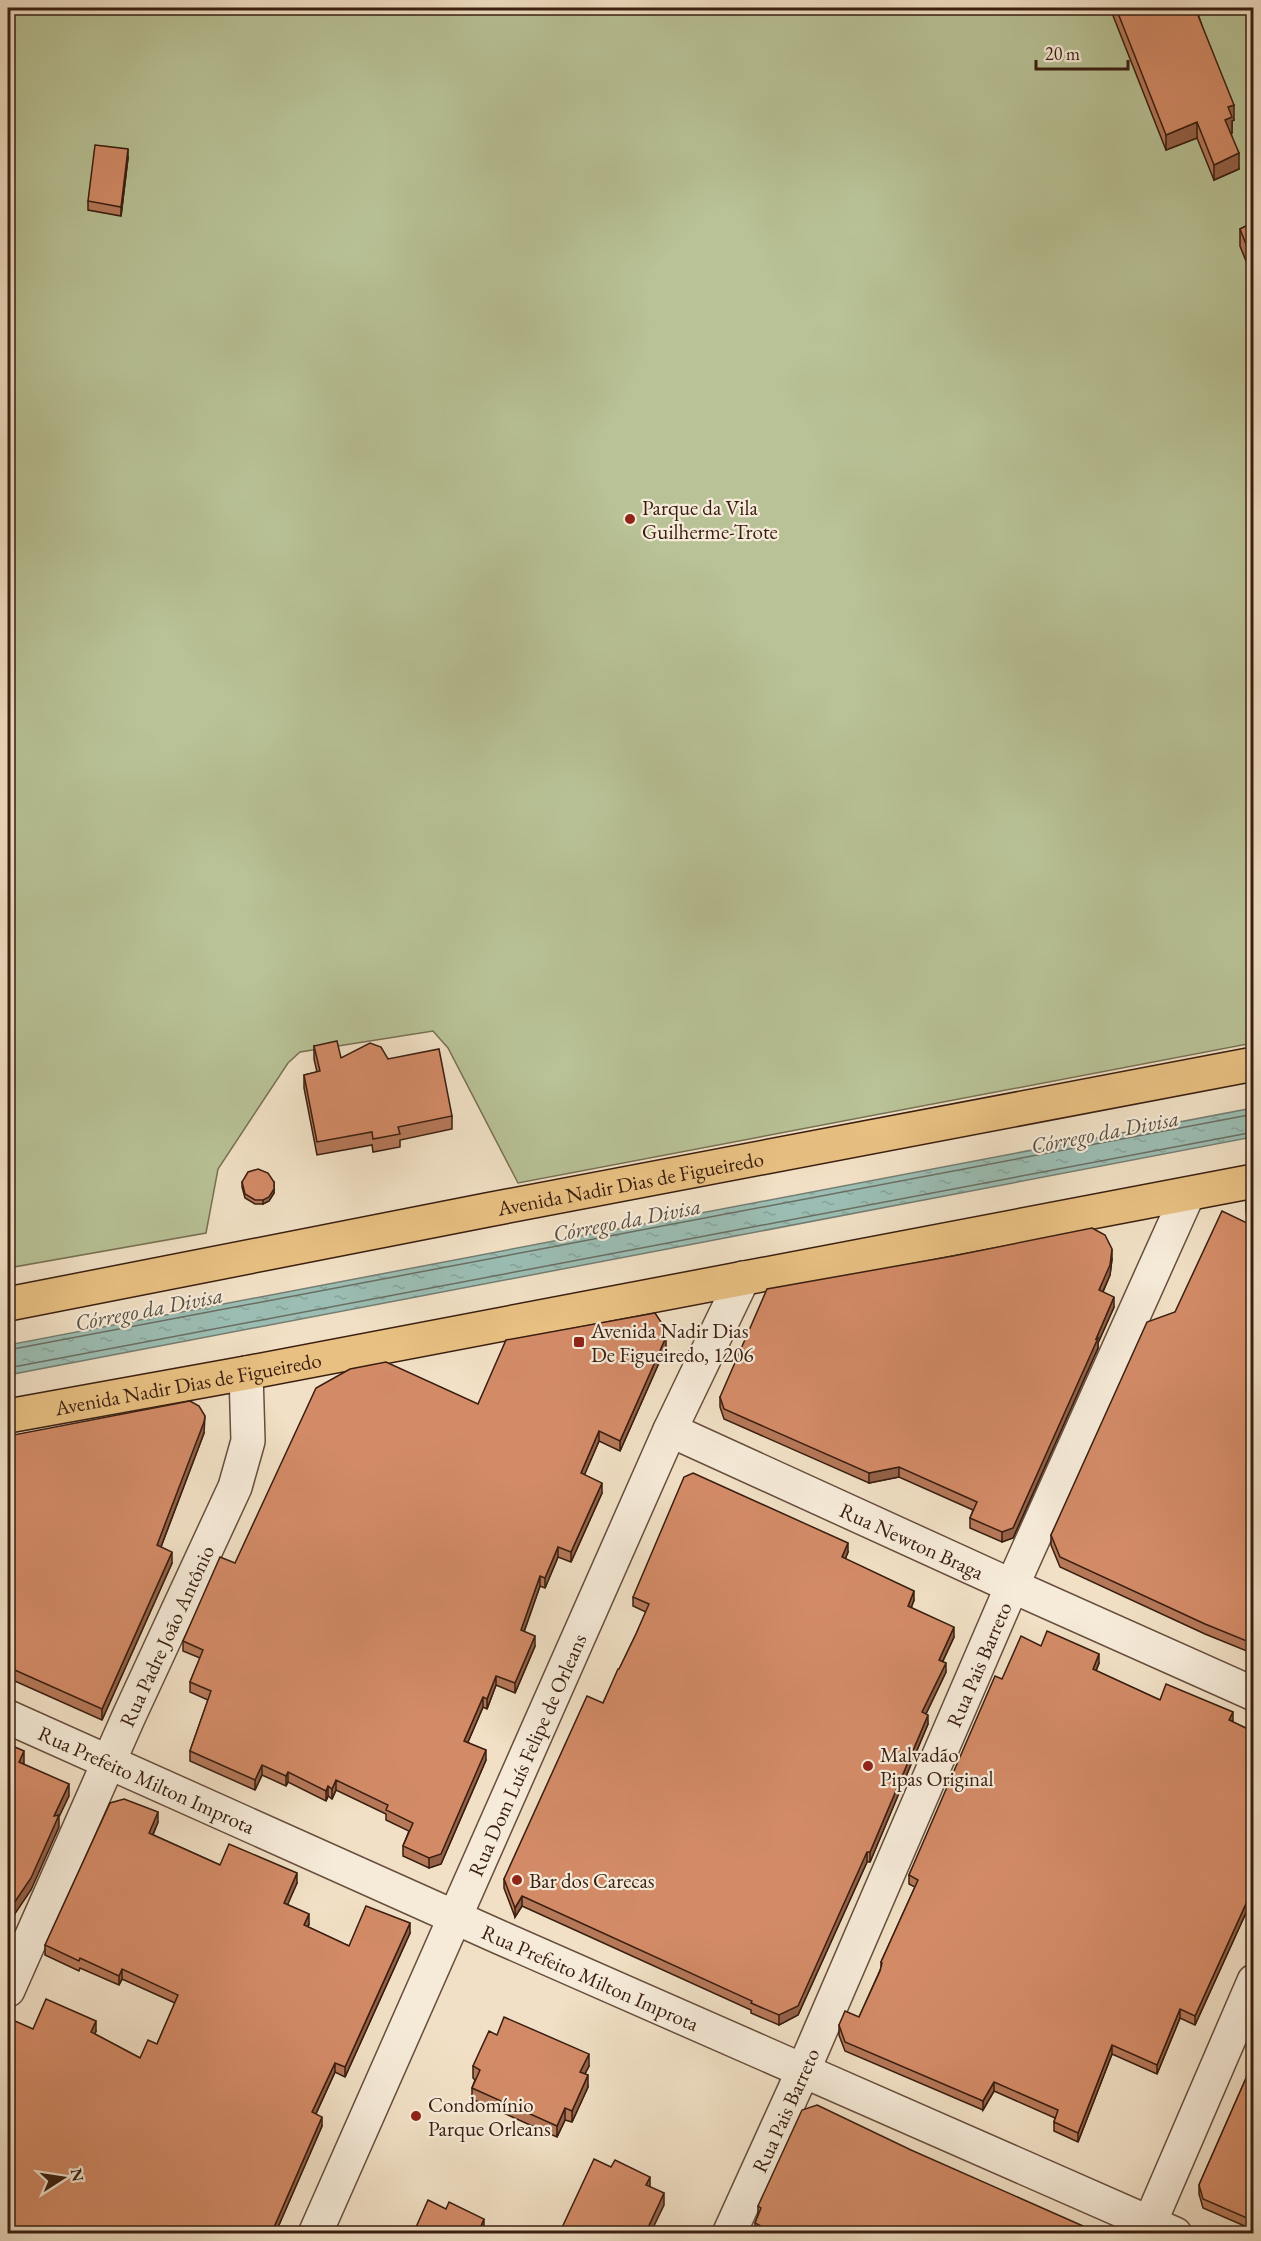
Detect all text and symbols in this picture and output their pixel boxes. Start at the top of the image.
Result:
scale bar [1036,33,1128,71]
text: 20 m [1045,42,1080,65]
place label: Parque da Vila Guilherme-Trote [642,494,778,545]
marker: Parque da Vila Guilherme-Trote [623,512,637,526]
water label: Córrego da Divisa [1028,1103,1182,1161]
street label: Avenida Nadir Dias de Figueiredo [494,1144,766,1221]
water label: Córrego da Divisa [550,1191,704,1249]
water label: Córrego da Divisa [72,1280,226,1338]
place label: Avenida Nadir Dias De Figueiredo, 1206 [590,1317,754,1368]
marker: Avenida Nadir Dias De Figueiredo, 1206 [572,1335,586,1349]
street label: Avenida Nadir Dias de Figueiredo [52,1345,324,1421]
street label: Rua Newton Braga [836,1496,989,1585]
street label: Rua Padre João Antônio [113,1541,220,1731]
street label: Rua Pais Barreto [939,1597,1017,1731]
street label: Rua Dom Luís Felipe de Orleans [461,1629,592,1880]
street label: Rua Prefeito Milton Improta [34,1719,260,1840]
place label: Malvadão Pipas Original [880,1741,994,1792]
marker: Malvadão Pipas Original [861,1759,875,1773]
place label: Bar dos Carecas [529,1867,655,1894]
marker: Bar dos Carecas [510,1873,524,1887]
street label: Rua Prefeito Milton Improta [478,1918,704,2037]
street label: Rua Pais Barreto [745,2044,825,2177]
place label: Condomínio Parque Orleans [428,2091,551,2142]
marker: Condomínio Parque Orleans [409,2109,423,2123]
north arrow [33,2148,93,2208]
text: N [66,2166,89,2184]

